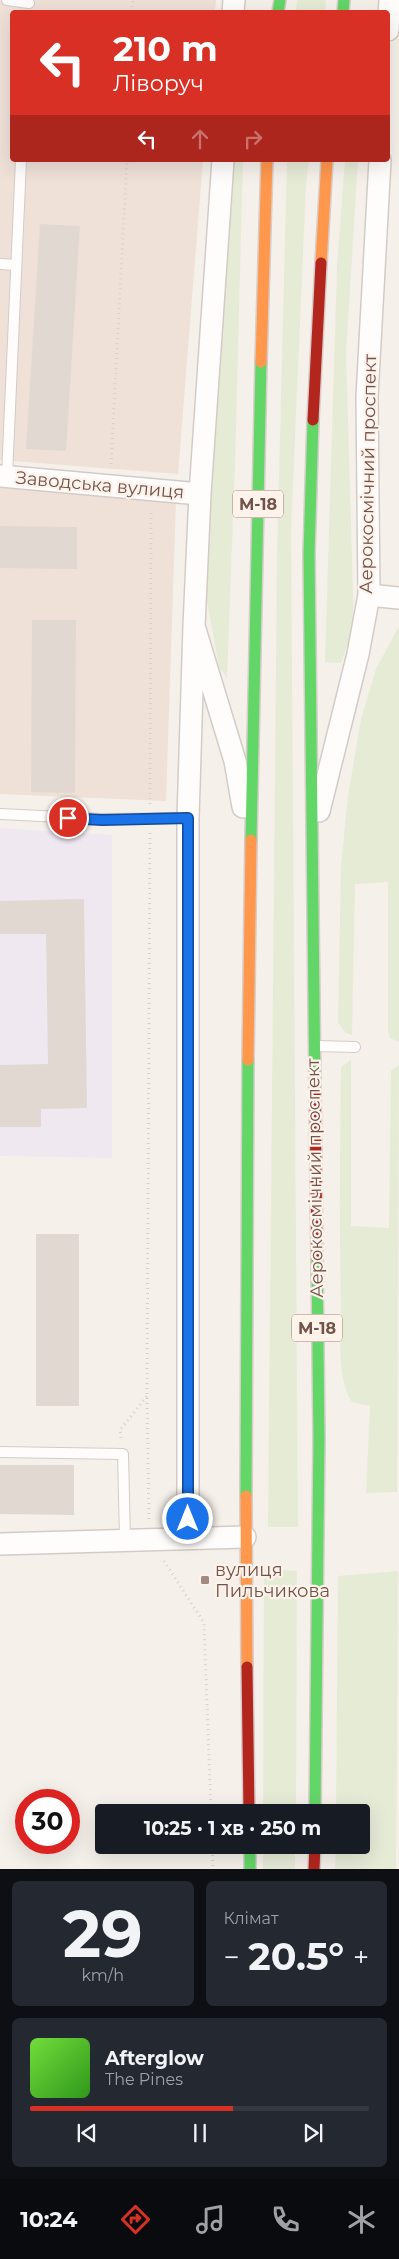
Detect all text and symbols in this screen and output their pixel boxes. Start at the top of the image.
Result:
text: 210 m [113,27,218,70]
icon: left [30,30,95,95]
text: Ліворуч [113,70,204,97]
icon: left [133,125,161,153]
icon: ahead [186,125,214,153]
icon: right [239,125,267,153]
street label: Аерокосмічний проспект [355,354,381,594]
street label: Заводська вулиця [15,467,185,503]
road number: М-18 [233,490,283,518]
pin [47,797,89,839]
icon: arrive [54,804,82,832]
street label: Аерокосмічний проспект [302,1058,328,1298]
road number: М-18 [292,1315,342,1342]
position arrow [161,1492,213,1544]
place label: вулиця Пильчикова [215,1559,330,1602]
marker: вулиця Пильчикова [199,1574,211,1586]
speed limit sign: 30 [15,1789,80,1854]
text: 10:25 · 1 хв · 250 m [144,1817,321,1840]
text: 29 [63,1894,143,1973]
text: Клімат [224,1909,279,1928]
text: 20.5° [248,1933,344,1980]
text: − [224,1940,240,1974]
text: + [353,1940,369,1974]
text: km/h [81,1966,124,1985]
text: Afterglow [105,2047,204,2070]
text: The Pines [105,2070,183,2089]
icon: previous [73,2119,101,2147]
icon: pause [186,2119,214,2147]
icon: next [299,2119,327,2147]
icon: directions [118,2202,153,2237]
icon: music [193,2202,228,2237]
icon: phone [268,2202,303,2237]
icon: climate [344,2202,379,2237]
text: 10:24 [20,2206,77,2233]

